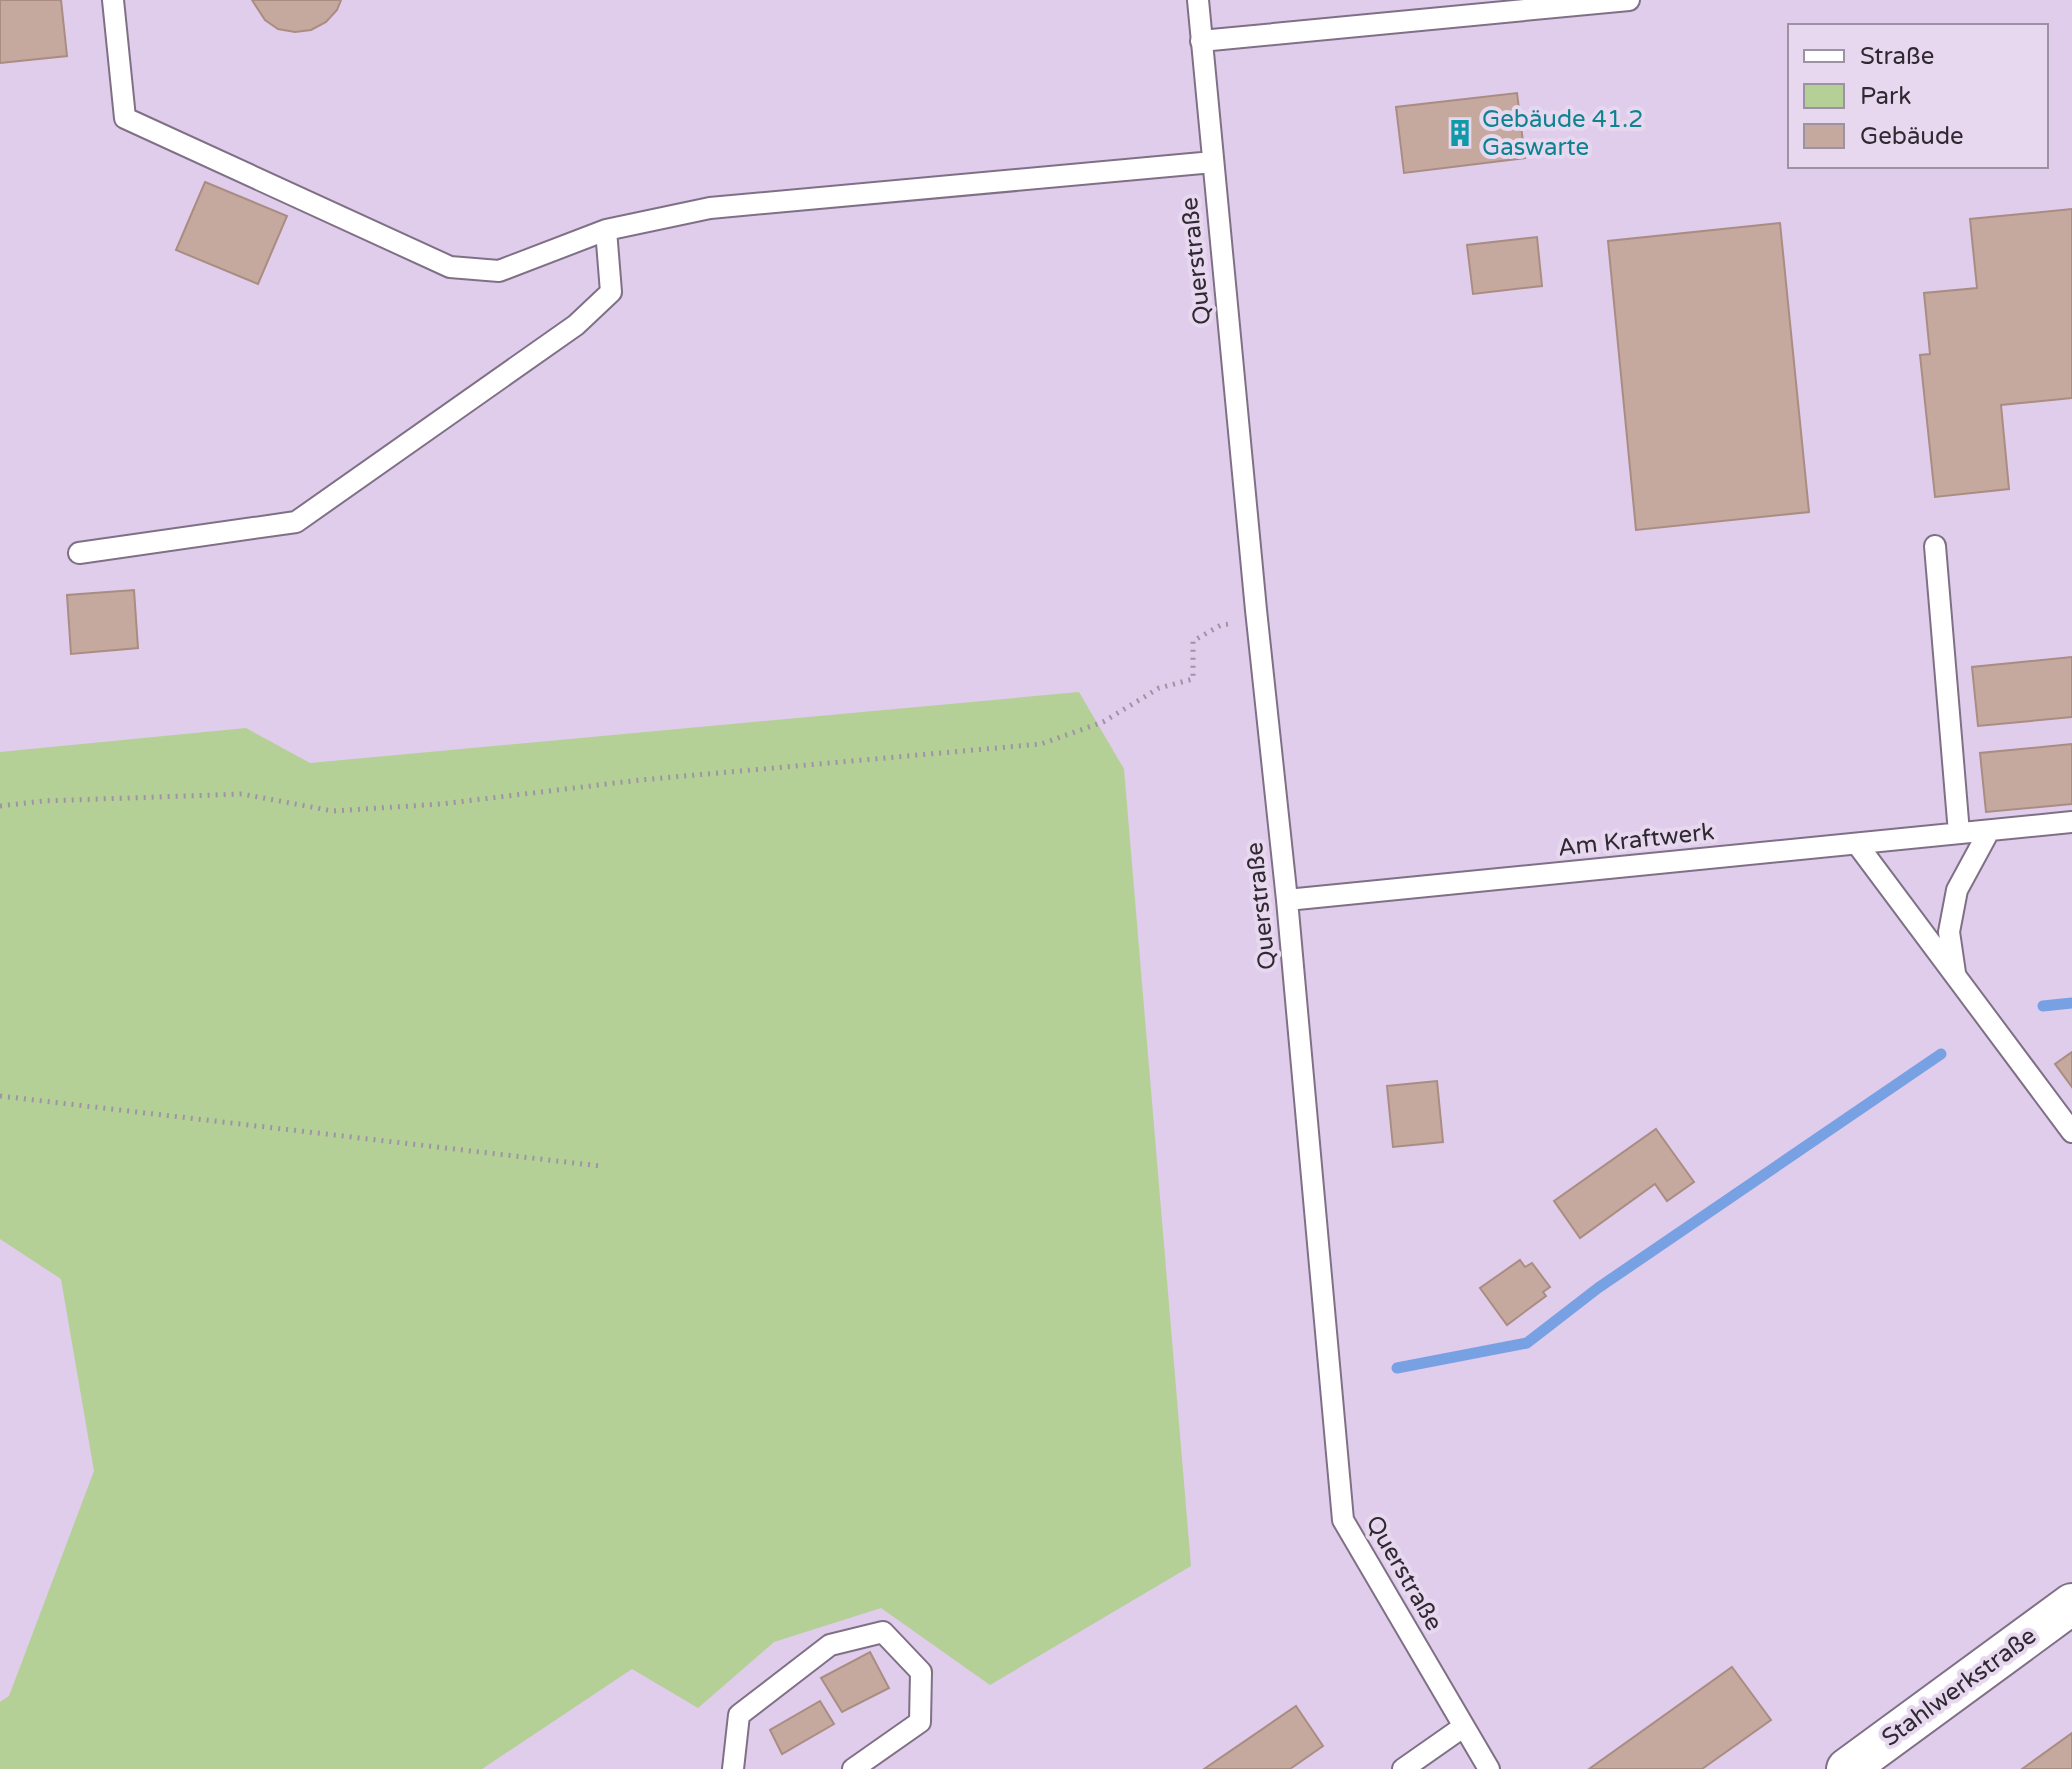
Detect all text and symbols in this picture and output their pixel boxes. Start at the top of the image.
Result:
legend [1788,24,2048,168]
text: Straße [1860,42,1934,71]
text: Park [1860,82,1911,111]
place label: Gebäude 41.2 Gaswarte [1482,105,1643,162]
building icon: Gebäude 41.2 Gaswarte [1445,118,1475,148]
text: Gebäude [1860,122,1964,151]
street label: Querstraße [1175,196,1217,326]
street label: Am Kraftwerk [1556,817,1716,863]
street label: Querstraße [1240,841,1282,971]
street label: Querstraße [1359,1510,1449,1636]
street label: Stahlwerkstraße [1876,1621,2042,1753]

